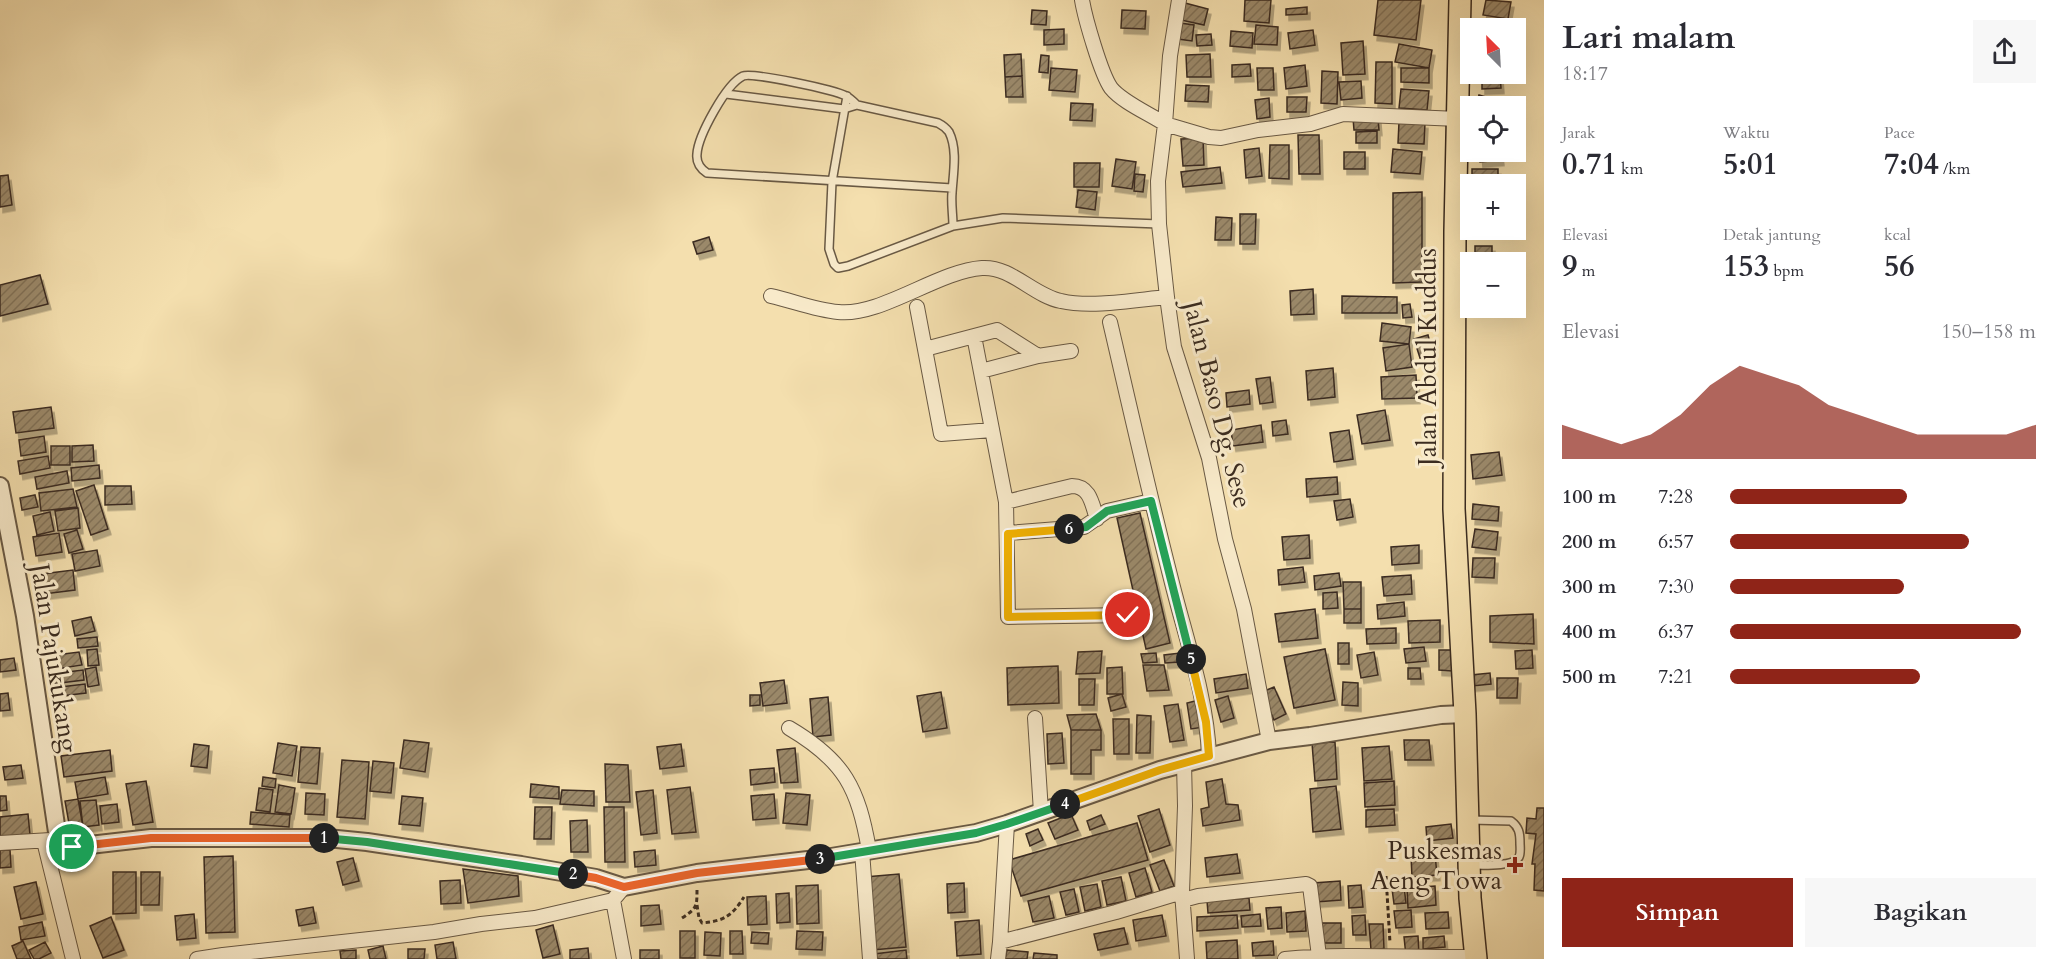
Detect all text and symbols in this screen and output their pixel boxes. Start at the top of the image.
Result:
text: Lari malam [1562,15,1735,60]
north arrow [1460,18,1526,84]
map controls [1460,18,1526,318]
button: share [1973,20,2036,83]
text: 18:17 [1562,60,1608,87]
button: locate [1460,96,1526,162]
text: Jarak [1562,122,1596,144]
text: Waktu [1723,122,1770,144]
text: Pace [1884,122,1915,144]
text: 0.71 [1562,144,1617,185]
text: 5:01 [1723,144,1778,185]
text: 7:04 [1884,144,1939,185]
text: km [1617,158,1643,180]
text: /km [1939,158,1970,180]
button: + [1460,174,1526,240]
text: Elevasi [1562,224,1608,246]
text: Detak jantung [1723,224,1821,246]
text: kcal [1884,224,1911,246]
text: 9 [1562,246,1577,287]
text: 153 [1723,246,1769,287]
text: 56 [1884,246,1915,287]
street label: Jalan Abdul Kuddus [1410,248,1445,470]
button: − [1460,252,1526,318]
text: m [1577,260,1595,282]
text: bpm [1769,260,1804,282]
street label: Jalan Baso Dg. Sese [1174,293,1260,512]
text: Elevasi [1562,318,1620,345]
text: 150–158 m [1941,318,2036,345]
text: 100 m [1562,483,1617,510]
text: 7:28 [1658,483,1694,510]
pin: 6 [1054,514,1084,544]
text: 6 [1065,518,1073,540]
text: 200 m [1562,528,1617,555]
text: 6:57 [1658,528,1694,555]
street label: Jalan Pajukukang [22,557,87,755]
text: 300 m [1562,573,1617,600]
text: 7:30 [1658,573,1694,600]
pin [1102,589,1153,640]
icon: check [1111,598,1144,631]
text: 400 m [1562,618,1617,645]
text: 6:37 [1658,618,1694,645]
pin: 5 [1176,644,1206,674]
text: 5 [1187,648,1195,670]
text: 500 m [1562,663,1617,690]
text: 7:21 [1658,663,1694,690]
pin: 4 [1050,789,1080,819]
text: 4 [1061,793,1069,815]
pin [46,821,97,872]
pin: 1 [309,823,339,853]
text: 1 [320,827,328,849]
icon: arrive [55,830,88,863]
place label: Puskesmas Aeng Towa [1370,833,1502,898]
pin: 3 [805,844,835,874]
text: 3 [816,848,824,870]
marker: Puskesmas Aeng Towa [1506,856,1524,874]
pin: 2 [558,859,588,889]
text: 2 [569,863,577,885]
button: Simpan [1562,878,1793,947]
button: Bagikan [1805,878,2036,947]

